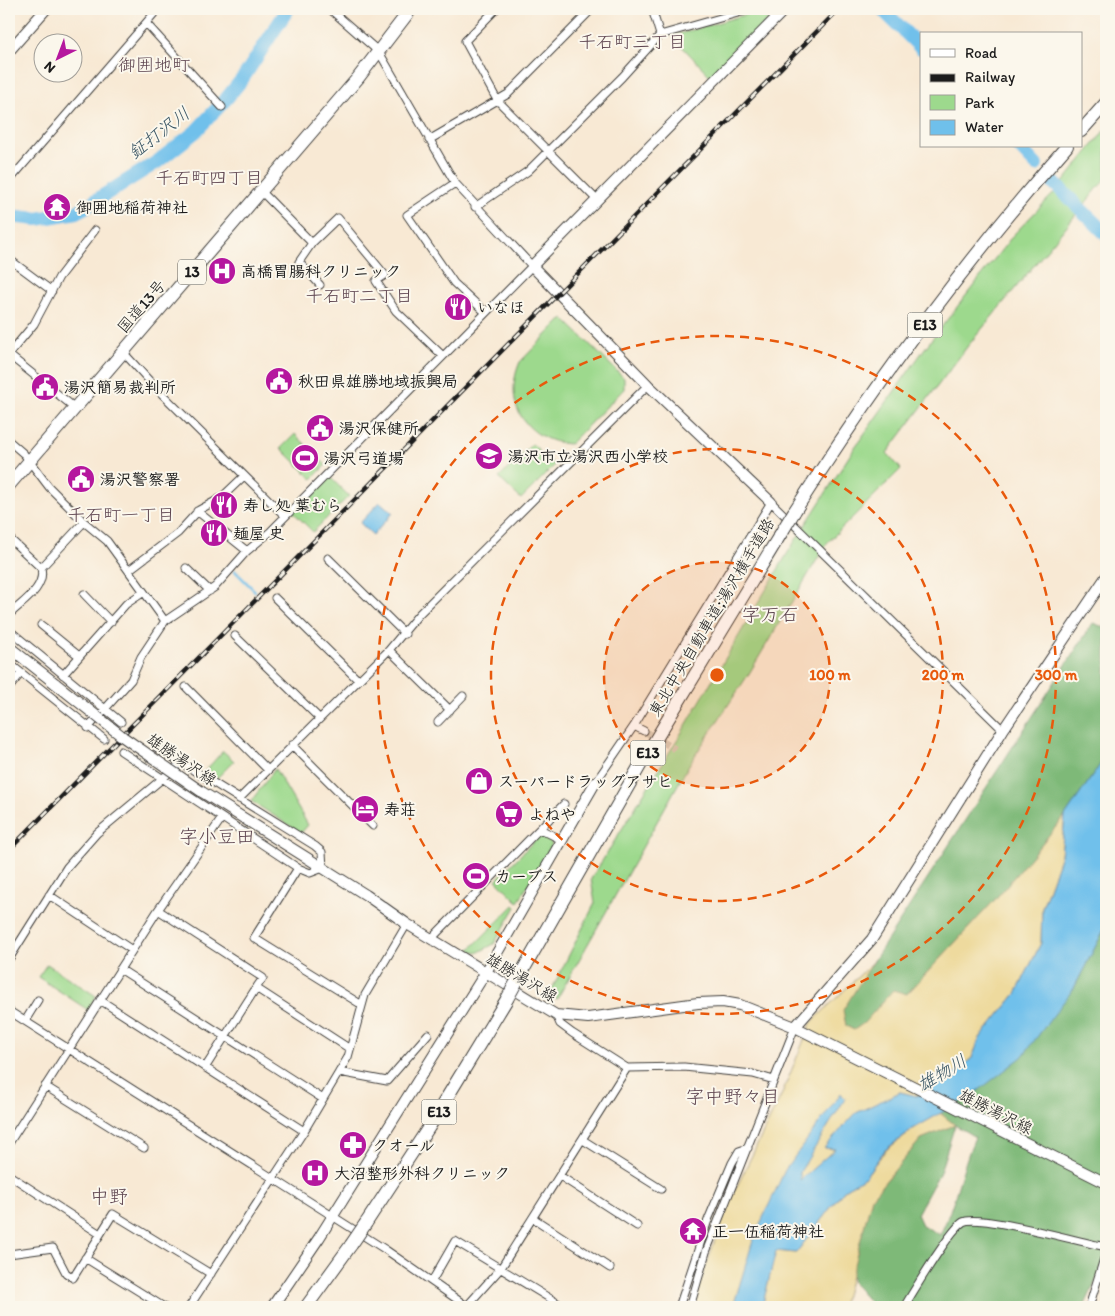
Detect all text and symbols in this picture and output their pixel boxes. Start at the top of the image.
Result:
district label: 千石町三丁目 [578,31,686,53]
north arrow [32,32,82,82]
legend [920,32,1082,148]
text: Road [965,44,998,62]
district label: 御囲地町 [118,54,190,76]
text: N [40,58,59,77]
text: Railway [965,68,1015,86]
text: Park [965,94,995,112]
water label: 鉦打沢川 [124,102,194,164]
text: Water [965,118,1004,136]
district label: 千石町四丁目 [155,167,263,189]
temple icon: 御囲地稲荷神社 [42,192,72,222]
place label: 御囲地稲荷神社 [76,198,188,217]
hospital icon: 高橋胃腸科クリニック [207,256,237,286]
road number: 13 [178,260,206,284]
place label: 高橋胃腸科クリニック [241,262,401,281]
street label: 国道13号 [113,276,170,337]
district label: 千石町二丁目 [305,285,413,307]
restaurant icon: いなほ [443,292,473,322]
place label: いなほ [477,298,525,317]
road number: E13 [908,312,942,338]
public building icon: 秋田県雄勝地域振興局 [264,366,294,396]
public building icon: 湯沢簡易裁判所 [30,372,60,402]
place label: 秋田県雄勝地域振興局 [298,372,458,391]
place label: 湯沢簡易裁判所 [64,378,176,397]
public building icon: 湯沢保健所 [305,413,335,443]
place label: 湯沢保健所 [339,419,419,438]
school or university icon: 湯沢市立湯沢西小学校 [474,441,504,471]
sports icon: 湯沢弓道場 [290,443,320,473]
place label: 湯沢市立湯沢西小学校 [508,447,668,466]
place label: 湯沢弓道場 [324,449,404,468]
public building icon: 湯沢警察署 [66,464,96,494]
place label: 湯沢警察署 [100,470,180,489]
restaurant icon: 寿し処 葉むら [209,490,239,520]
place label: 寿し処 葉むら [243,496,343,515]
district label: 千石町一丁目 [67,504,175,526]
street label: 東北中央自動車道;湯沢横手道路 [645,515,778,720]
restaurant icon: 麺屋 史 [199,518,229,548]
place label: 麺屋 史 [233,524,285,543]
district label: 字万石 [741,603,799,626]
centre of rings [708,666,726,684]
text: 100 m [809,666,851,684]
text: 200 m [922,666,965,684]
text: 300 m [1035,666,1078,684]
street label: 雄勝湯沢線 [143,729,220,790]
road number: E13 [630,740,666,766]
shop icon: スーパードラッグアサヒ [464,766,494,796]
place label: スーパードラッグアサヒ [498,772,673,791]
hotel icon: 寿荘 [350,794,380,824]
supermarket icon: よねや [494,799,524,829]
place label: 寿荘 [384,800,416,819]
place label: よねや [528,805,576,824]
district label: 字小豆田 [179,825,255,848]
sports icon: カーブス [461,861,491,891]
place label: カーブス [495,867,558,886]
street label: 雄勝湯沢線 [483,949,561,1006]
water label: 雄物川 [913,1050,971,1096]
district label: 字中野々目 [685,1085,781,1108]
street label: 雄勝湯沢線 [956,1085,1036,1138]
road number: E13 [422,1100,456,1124]
pharmacy icon: クオール [338,1130,368,1160]
place label: クオール [372,1136,435,1155]
hospital icon: 大沼整形外科クリニック [300,1158,330,1188]
place label: 大沼整形外科クリニック [334,1164,510,1183]
district label: 中野 [90,1185,128,1208]
temple icon: 正一伍稲荷神社 [678,1216,708,1246]
place label: 正一伍稲荷神社 [712,1222,824,1241]

